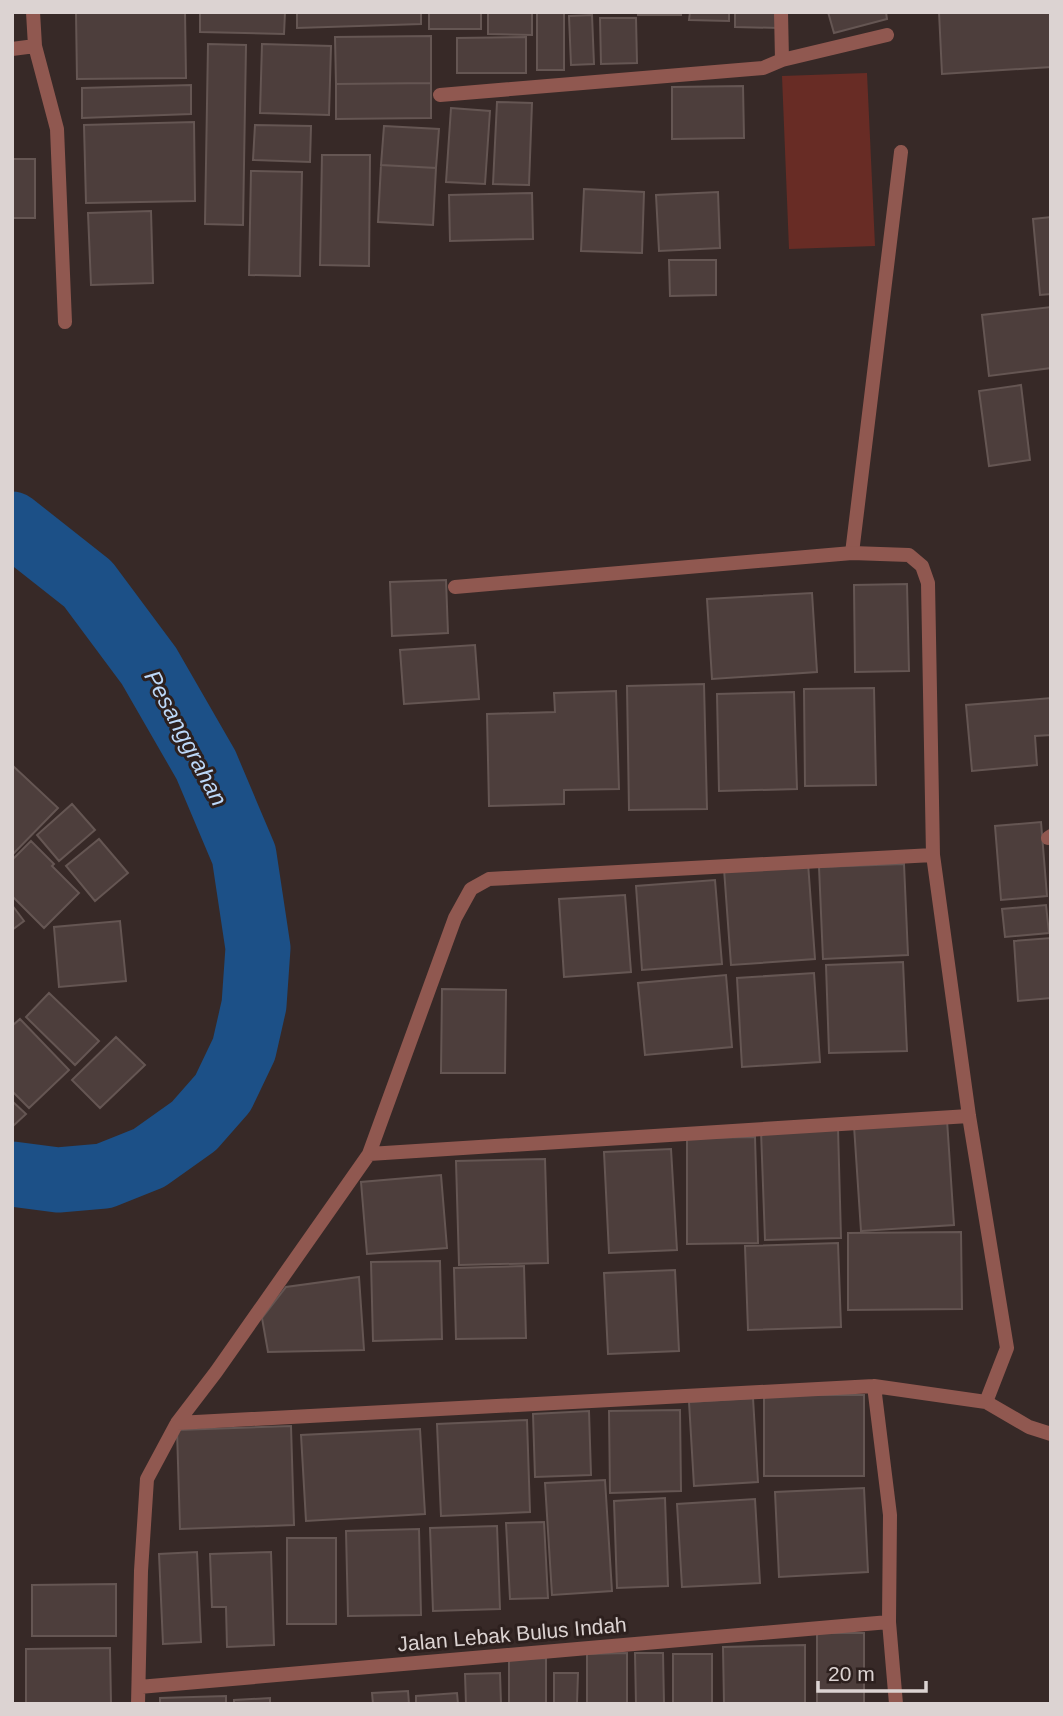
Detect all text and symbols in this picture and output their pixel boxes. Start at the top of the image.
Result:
water label: Pesanggrahan [139,666,233,810]
street label: Jalan Lebak Bulus Indah [396,1613,628,1655]
scale bar [818,1650,926,1694]
text: 20 m [828,1662,875,1685]

